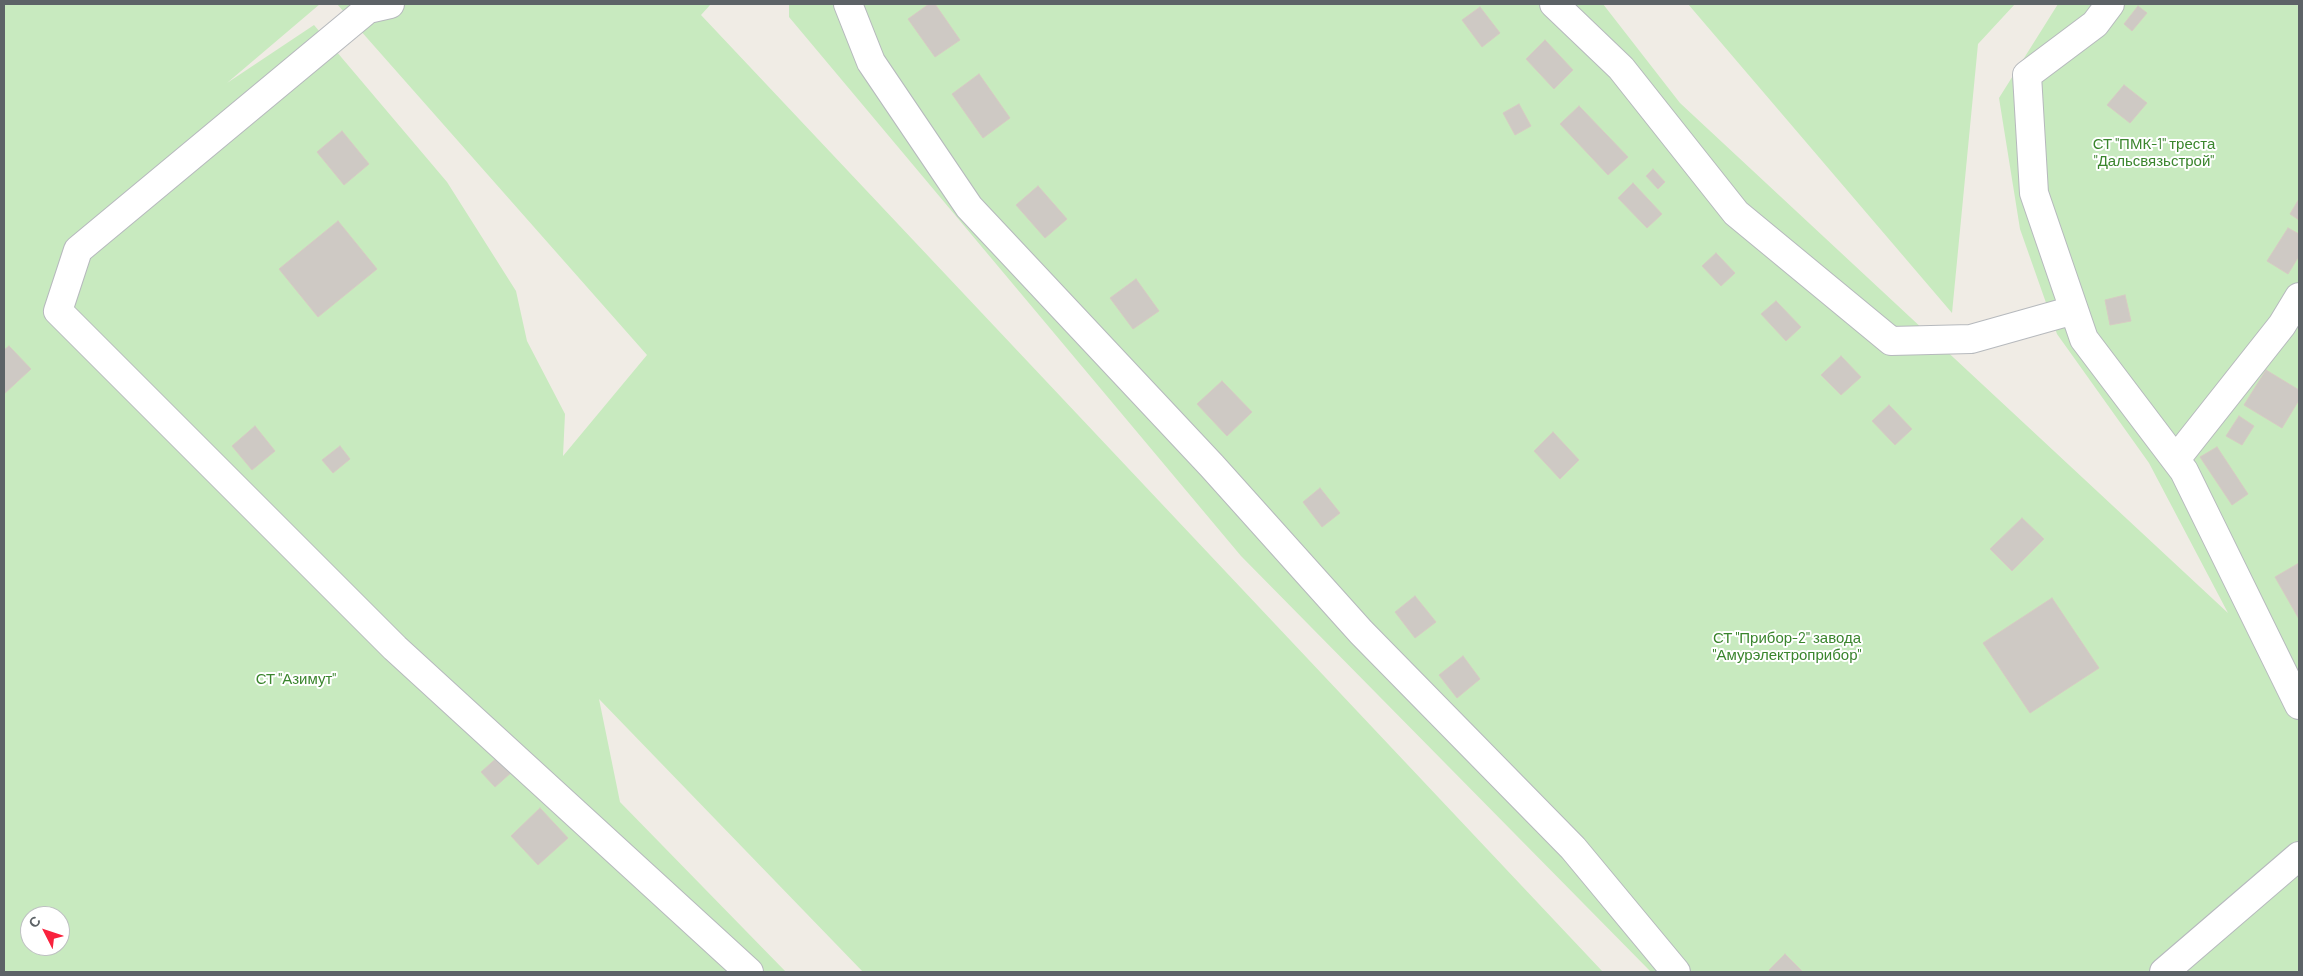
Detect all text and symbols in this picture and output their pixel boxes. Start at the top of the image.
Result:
park label: СТ "ПМК-1" треста "Дальсвязьстрой" [2093,135,2215,170]
park label: СТ "Прибор-2" завода "Амурэлектроприбор" [1713,629,1861,664]
park label: СТ "Азимут" [256,670,336,688]
north arrow [20,906,70,956]
text: С [24,912,44,931]

